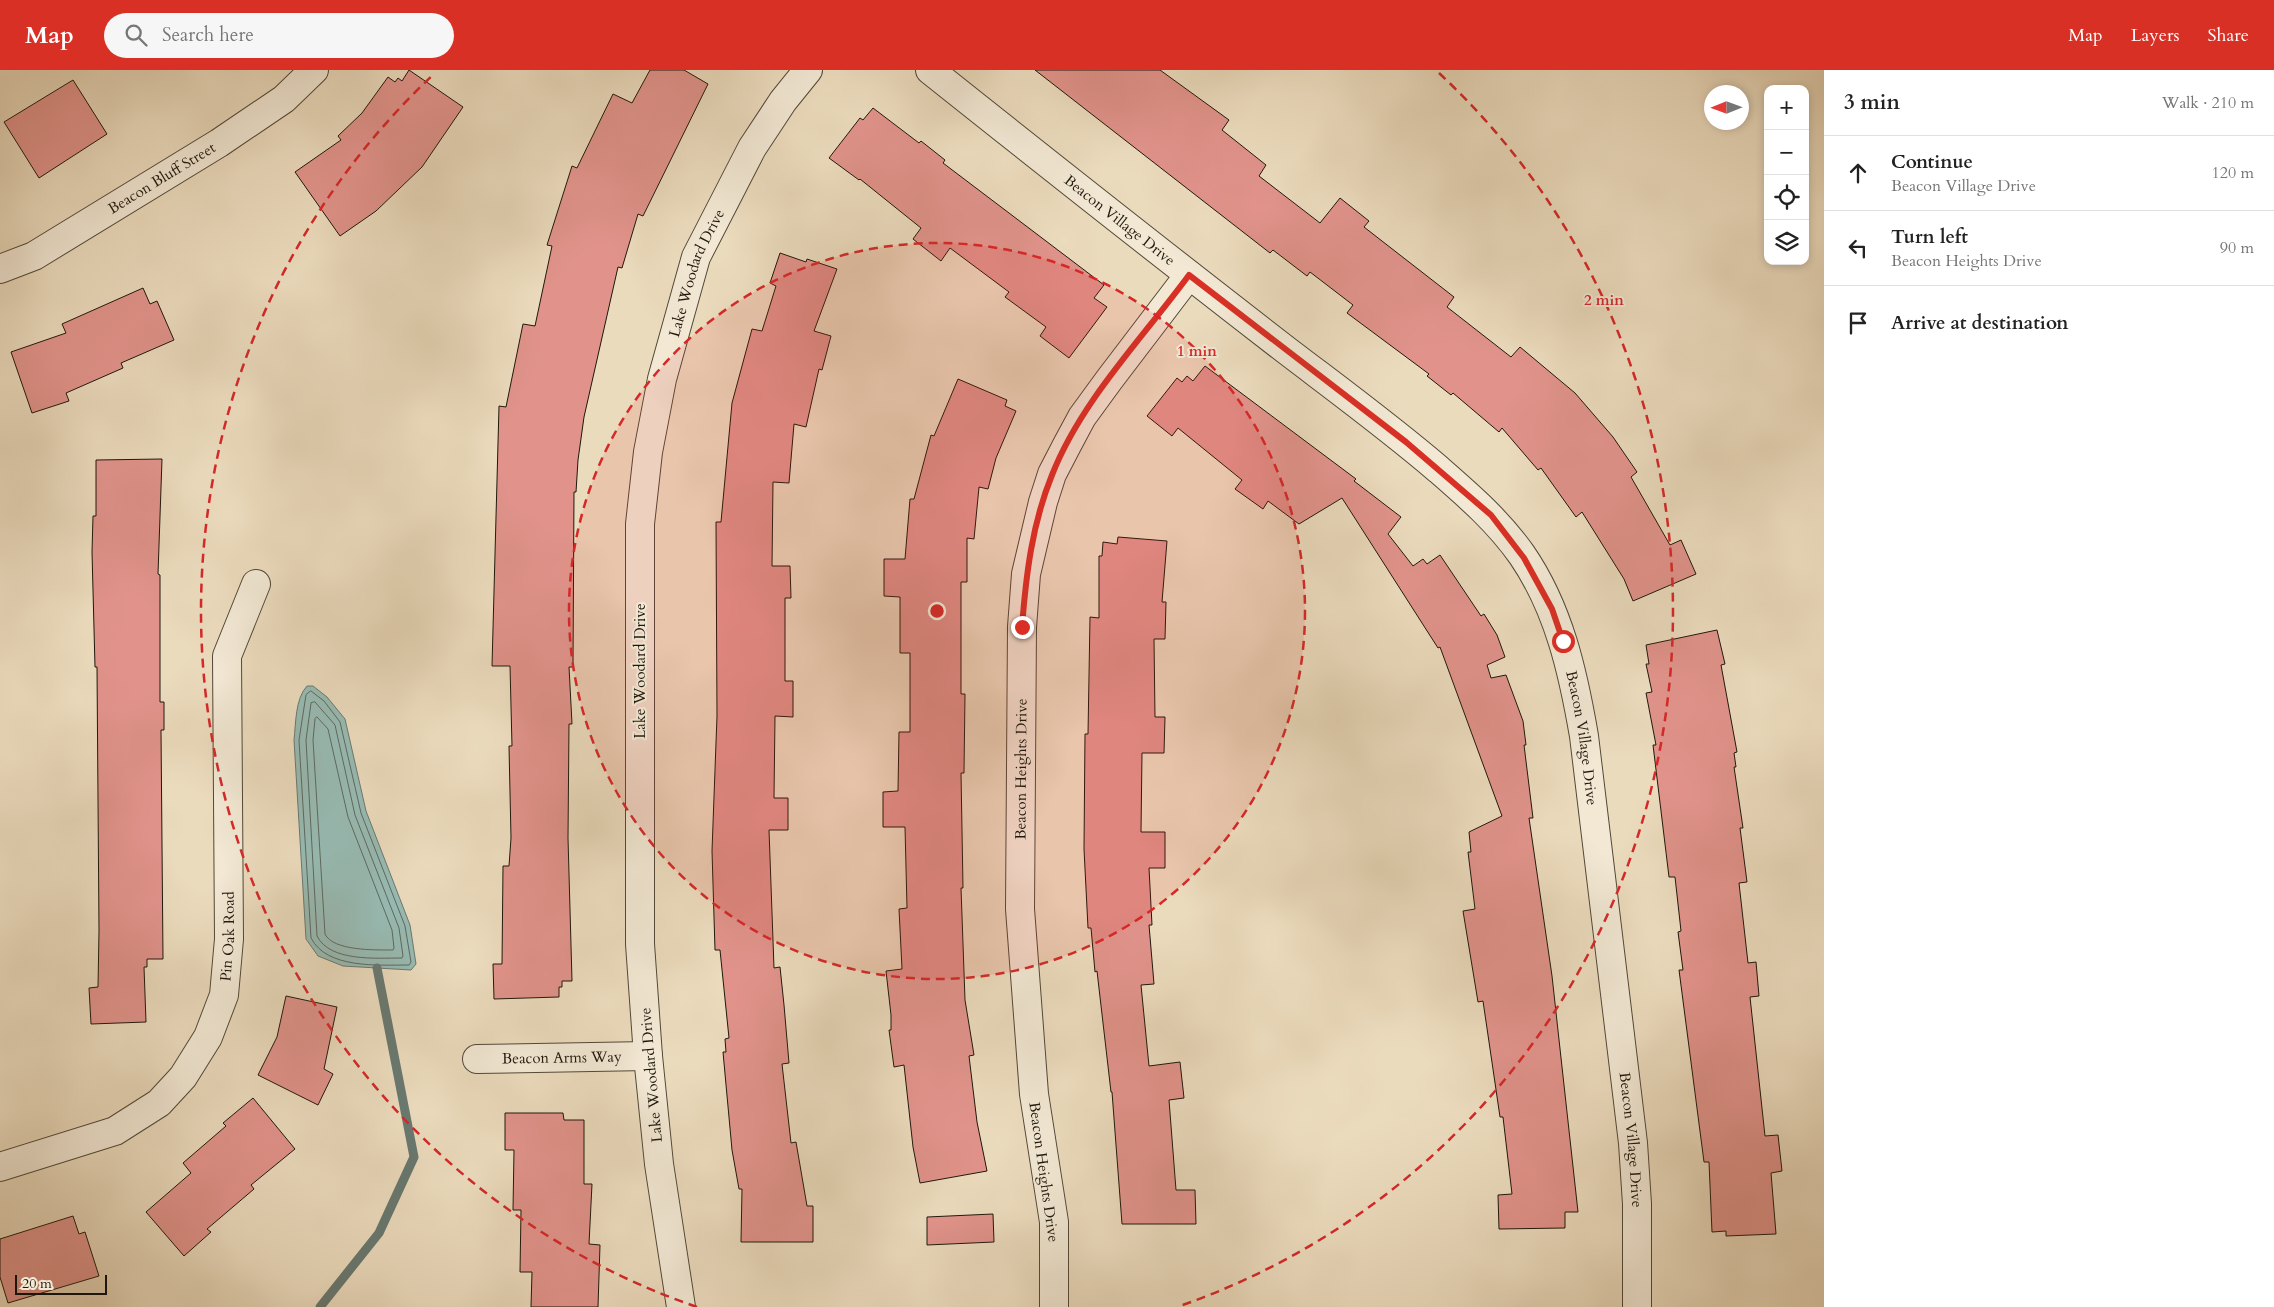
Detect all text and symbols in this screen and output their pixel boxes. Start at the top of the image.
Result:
search box [104,13,454,58]
text: Map [25,19,74,52]
icon: search [122,21,150,49]
text: Search here [162,22,254,48]
text: Map [2068,23,2103,48]
text: Layers [2131,23,2180,48]
text: Share [2208,23,2249,48]
north arrow [1704,85,1749,130]
map controls [1764,85,1809,265]
button: + [1764,85,1809,130]
text: 3 min [1844,88,1900,117]
text: Walk · 210 m [2162,92,2254,114]
button: − [1764,130,1809,175]
street label: Beacon Bluff Street [104,137,219,218]
text: Continue [1891,149,1973,175]
icon: ahead [1844,159,1872,187]
text: 120 m [2212,162,2254,184]
street label: Beacon Village Drive [1060,170,1180,270]
button: locate [1764,175,1809,220]
text: Beacon Village Drive [1891,175,2036,197]
street label: Lake Woodard Drive [664,205,729,339]
button: layers [1764,220,1809,265]
text: Turn left [1891,224,1968,250]
icon: left [1844,234,1872,262]
text: 90 m [2220,237,2254,259]
text: Beacon Heights Drive [1891,250,2042,272]
text: 2 min [1584,290,1624,310]
icon: arrive [1844,309,1872,337]
text: Arrive at destination [1891,310,2068,336]
text: 1 min [1177,341,1217,361]
centre of rings [928,602,946,620]
street label: Lake Woodard Drive [630,603,650,739]
route end [1011,616,1034,639]
route start [1552,630,1575,653]
street label: Beacon Village Drive [1561,669,1602,806]
street label: Beacon Heights Drive [1010,698,1031,840]
street label: Pin Oak Road [215,891,239,982]
street label: Lake Woodard Drive [635,1006,667,1143]
street label: Beacon Arms Way [502,1046,622,1069]
street label: Beacon Village Drive [1615,1071,1647,1208]
street label: Beacon Heights Drive [1024,1101,1064,1244]
scale bar [15,1272,108,1295]
text: 20 m [22,1274,52,1293]

